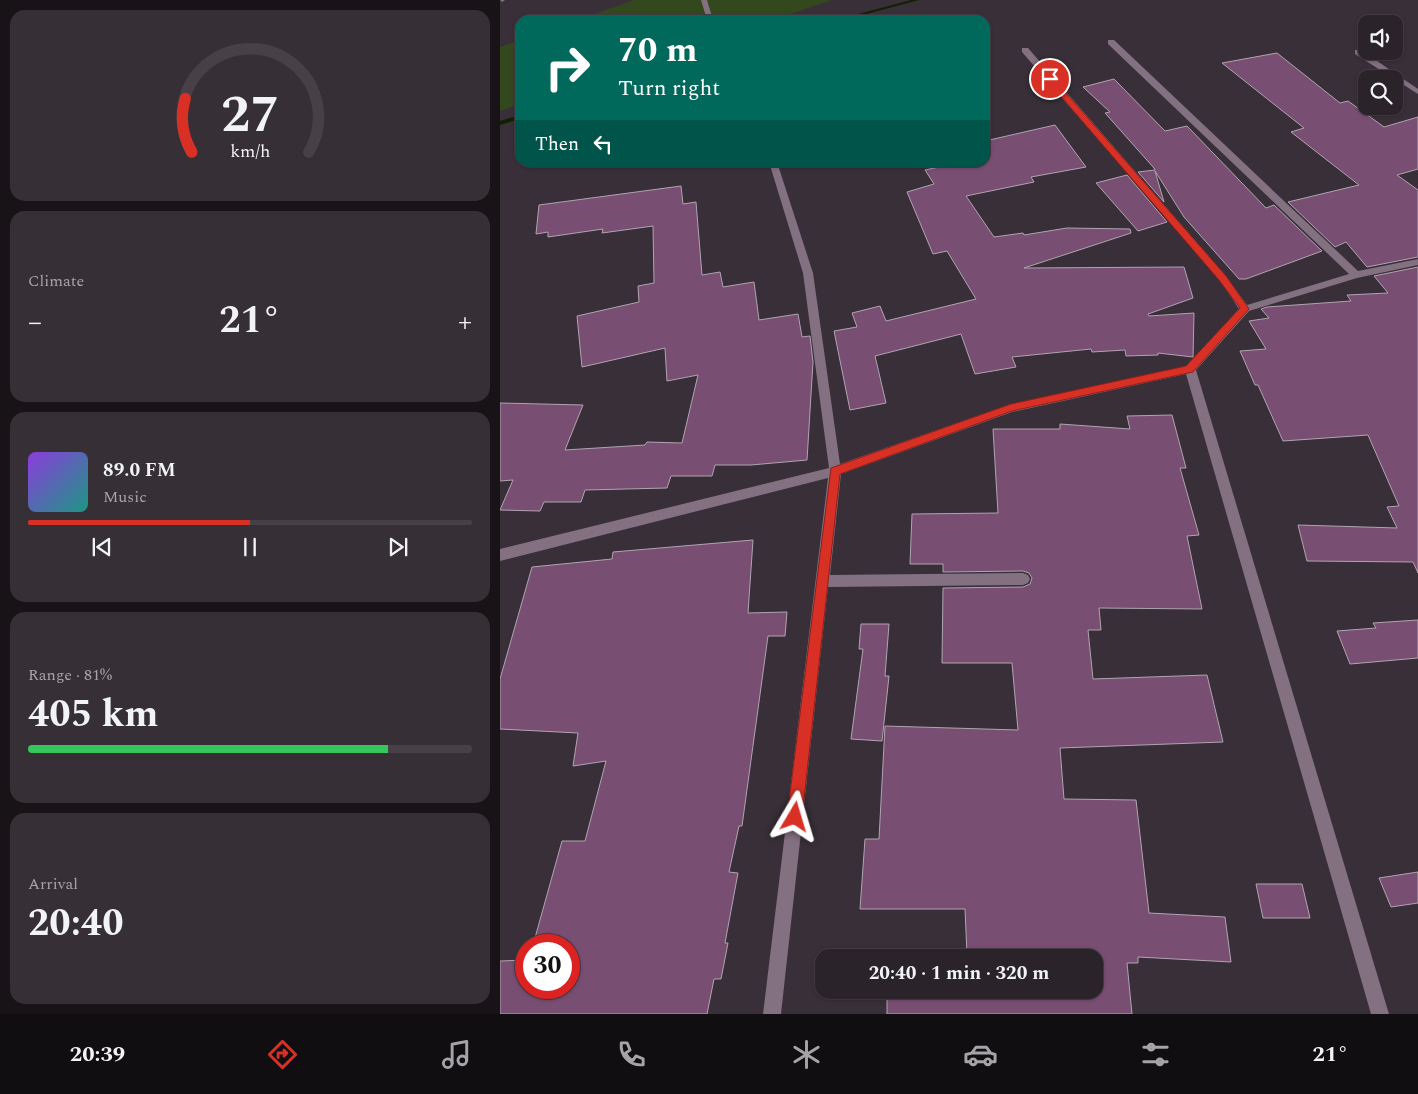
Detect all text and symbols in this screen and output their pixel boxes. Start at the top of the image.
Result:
map controls [1358,15,1403,115]
button: sound [1358,15,1403,60]
text: 70 m [618,24,698,77]
icon: right [535,35,600,100]
pin [1029,58,1071,100]
icon: arrive [1036,65,1064,93]
button: search [1358,70,1403,115]
text: Turn right [618,72,720,105]
text: 27 [221,76,279,155]
text: Then [535,130,579,159]
icon: left [589,130,617,158]
text: km/h [230,138,270,165]
text: Climate [28,269,84,293]
text: 21° [219,292,281,350]
text: − [28,301,42,344]
text: + [458,301,472,344]
text: 89.0 FM [103,456,176,485]
text: Music [103,485,147,509]
icon: previous [88,533,116,561]
icon: pause [236,533,264,561]
icon: next [384,533,412,561]
text: Range · 81% [28,663,112,687]
text: 405 km [28,686,159,744]
position arrow [768,790,820,842]
text: Arrival [28,872,78,896]
text: 20:40 [28,895,123,953]
speed limit sign: 30 [515,934,580,999]
text: 20:40 · 1 min · 320 m [869,959,1049,988]
icon: directions [265,1037,300,1072]
icon: music [439,1037,474,1072]
icon: phone [614,1037,649,1072]
icon: climate [789,1037,824,1072]
icon: car [963,1037,998,1072]
icon: filters [1138,1037,1173,1072]
text: 20:39 [70,1038,125,1071]
text: 21° [1312,1038,1348,1071]

